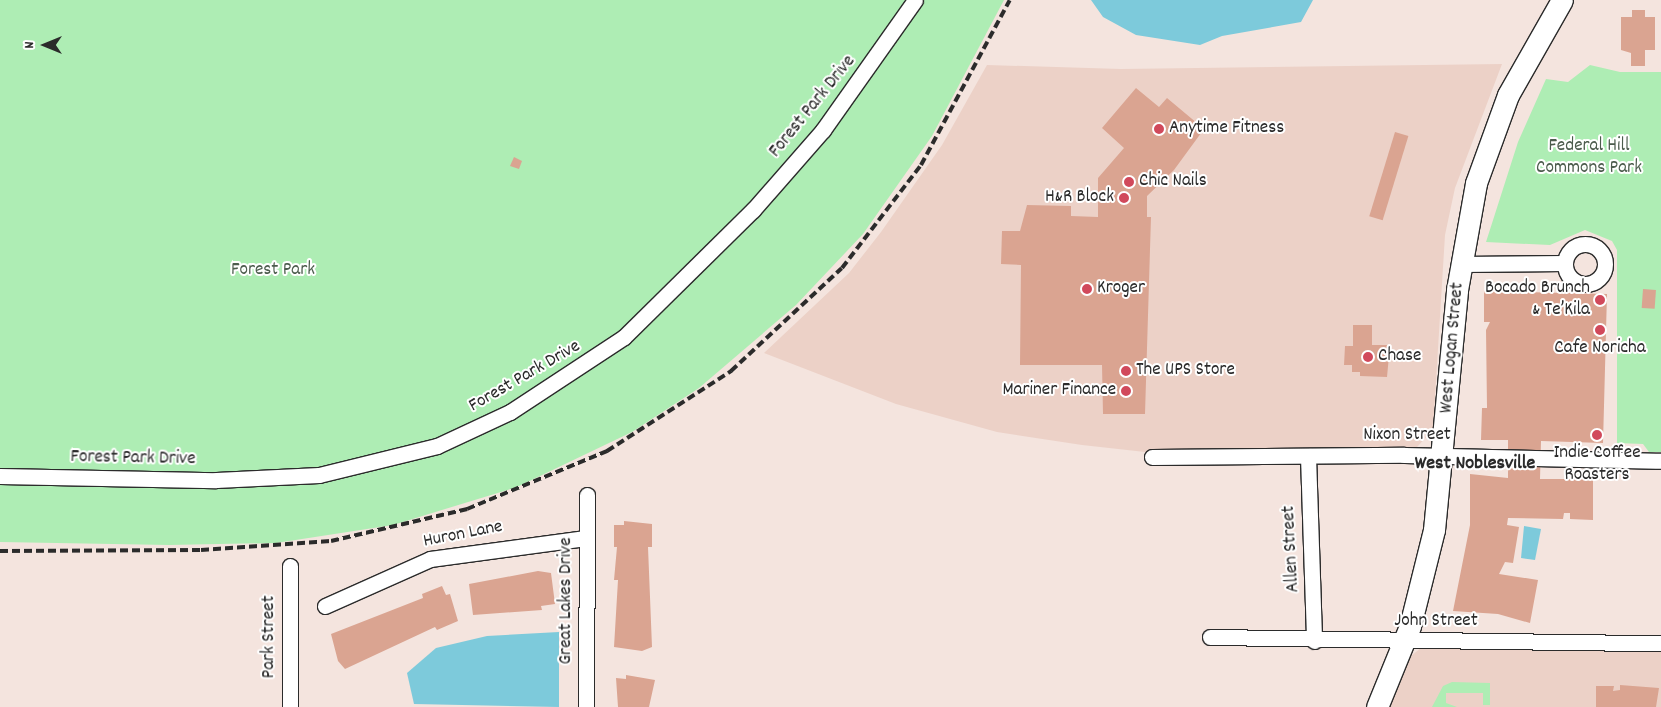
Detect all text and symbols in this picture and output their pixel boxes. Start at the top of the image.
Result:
north arrow [20,20,70,70]
text: N [20,42,40,48]
street label: Forest Park Drive [765,51,861,163]
place label: Anytime Fitness [1169,118,1284,140]
marker: Anytime Fitness [1153,123,1165,135]
park label: Federal Hill Commons Park [1536,136,1642,180]
place label: Chic Nails [1139,171,1207,193]
marker: Chic Nails [1123,176,1135,188]
place label: H&R Block [1045,187,1114,209]
marker: H&R Block [1118,192,1130,204]
park label: Forest Park [231,260,315,282]
place label: Kroger [1097,278,1145,300]
place label: Bocado Brunch & Te’Kila [1485,278,1590,322]
street label: West Logan Street [1436,282,1470,414]
marker: Kroger [1081,283,1093,295]
marker: Bocado Brunch & Te’Kila [1594,294,1606,306]
marker: Cafe Noricha [1594,324,1606,336]
street label: Forest Park Drive [465,336,585,418]
place label: Cafe Noricha [1554,338,1646,360]
place label: Chase [1378,346,1421,368]
marker: Chase [1362,351,1374,363]
place label: The UPS Store [1136,360,1235,382]
marker: The UPS Store [1120,365,1132,377]
place label: Mariner Finance [1002,380,1116,402]
marker: Mariner Finance [1120,385,1132,397]
street label: Nixon Street [1363,425,1451,447]
marker: Indie Coffee Roasters [1591,429,1603,441]
place label: Indie Coffee Roasters [1553,443,1641,487]
street label: Forest Park Drive [70,447,196,471]
district label: West Noblesville [1415,452,1535,476]
street label: Allen Street [1278,505,1306,593]
street label: Huron Lane [421,516,505,554]
street label: Great Lakes Drive [556,537,578,665]
street label: Park Street [259,596,281,678]
street label: John Street [1394,611,1478,633]

